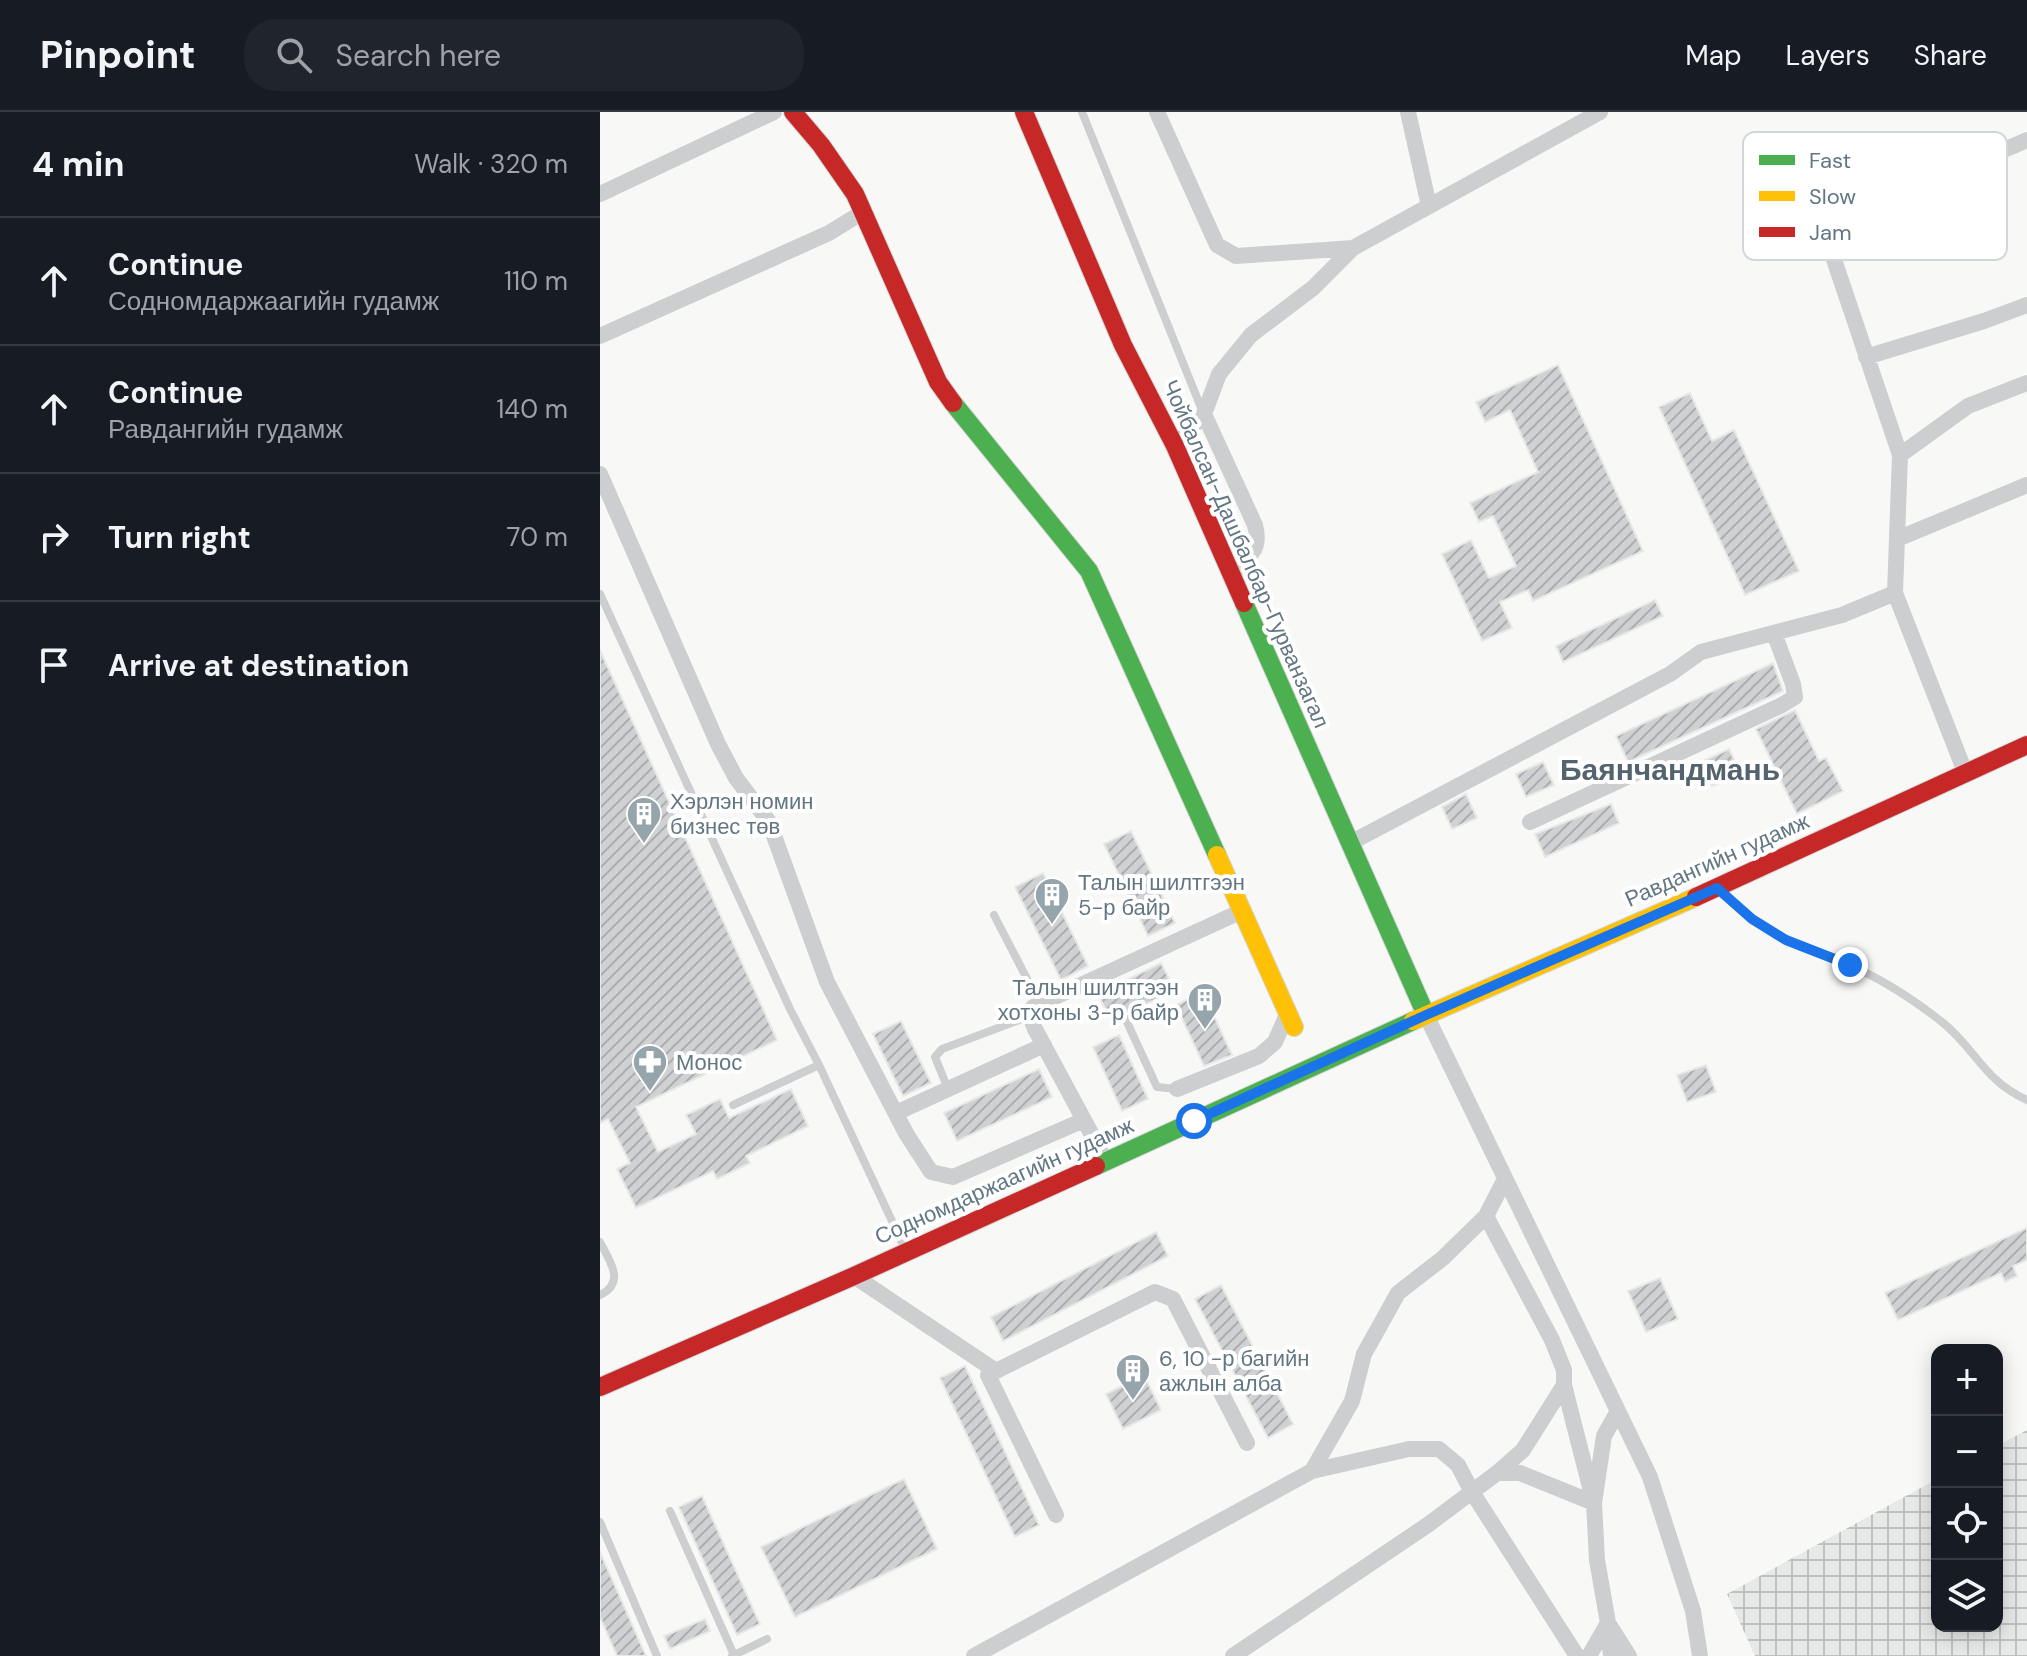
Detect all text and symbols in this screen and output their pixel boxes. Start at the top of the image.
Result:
search box [244,19,804,91]
text: Pinpoint [40,30,196,80]
icon: search [272,33,316,77]
text: Search here [336,36,501,75]
text: Map [1685,37,1742,74]
text: Layers [1786,37,1870,74]
text: Share [1914,37,1987,74]
legend [1743,132,2007,260]
text: 4 min [32,142,124,187]
text: Fast [1809,146,1851,175]
text: Walk · 320 m [414,147,568,181]
text: Slow [1809,182,1856,211]
text: Jam [1809,218,1852,247]
text: Continue [108,245,243,284]
icon: ahead [32,259,76,303]
text: 110 m [504,264,568,298]
text: Содномдаржаагийн гудамж [108,284,439,318]
text: Continue [108,373,243,412]
street label: Чойбалсан-Дашбалбар-Гурванзагал [1156,375,1336,733]
icon: ahead [32,387,76,431]
text: 140 m [496,392,568,426]
text: Равдангийн гудамж [108,412,343,446]
icon: right [32,515,76,559]
text: Turn right [108,518,251,557]
text: 70 m [507,520,568,554]
icon: arrive [32,643,76,687]
text: Arrive at destination [108,646,409,685]
district label: Баянчандмань [1560,750,1780,789]
place label: Хэрлэн номин бизнес төв [670,787,813,841]
building icon: Хэрлэн номин бизнес төв [625,795,663,845]
street label: Равдангийн гудамж [1620,806,1814,914]
place label: Талын шилтгээн 5-р байр [1078,868,1245,922]
building icon: Талын шилтгээн 5-р байр [1033,876,1071,926]
route end [1832,947,1868,983]
place label: Талын шилтгээн хотхоны 3-р байр [998,973,1179,1027]
building icon: Талын шилтгээн хотхоны 3-р байр [1186,981,1224,1031]
pharmacy icon: Монос [631,1043,669,1093]
place label: Монос [676,1048,742,1077]
route start [1176,1103,1212,1139]
street label: Содномдаржаагийн гудамж [870,1111,1138,1251]
place label: 6, 10 -р багийн ажлын алба [1159,1344,1310,1398]
map controls [1931,1344,2003,1632]
button: + [1931,1344,2003,1416]
building icon: 6, 10 -р багийн ажлын алба [1114,1352,1152,1402]
button: − [1931,1416,2003,1488]
button: locate [1931,1488,2003,1560]
button: layers [1931,1560,2003,1632]

